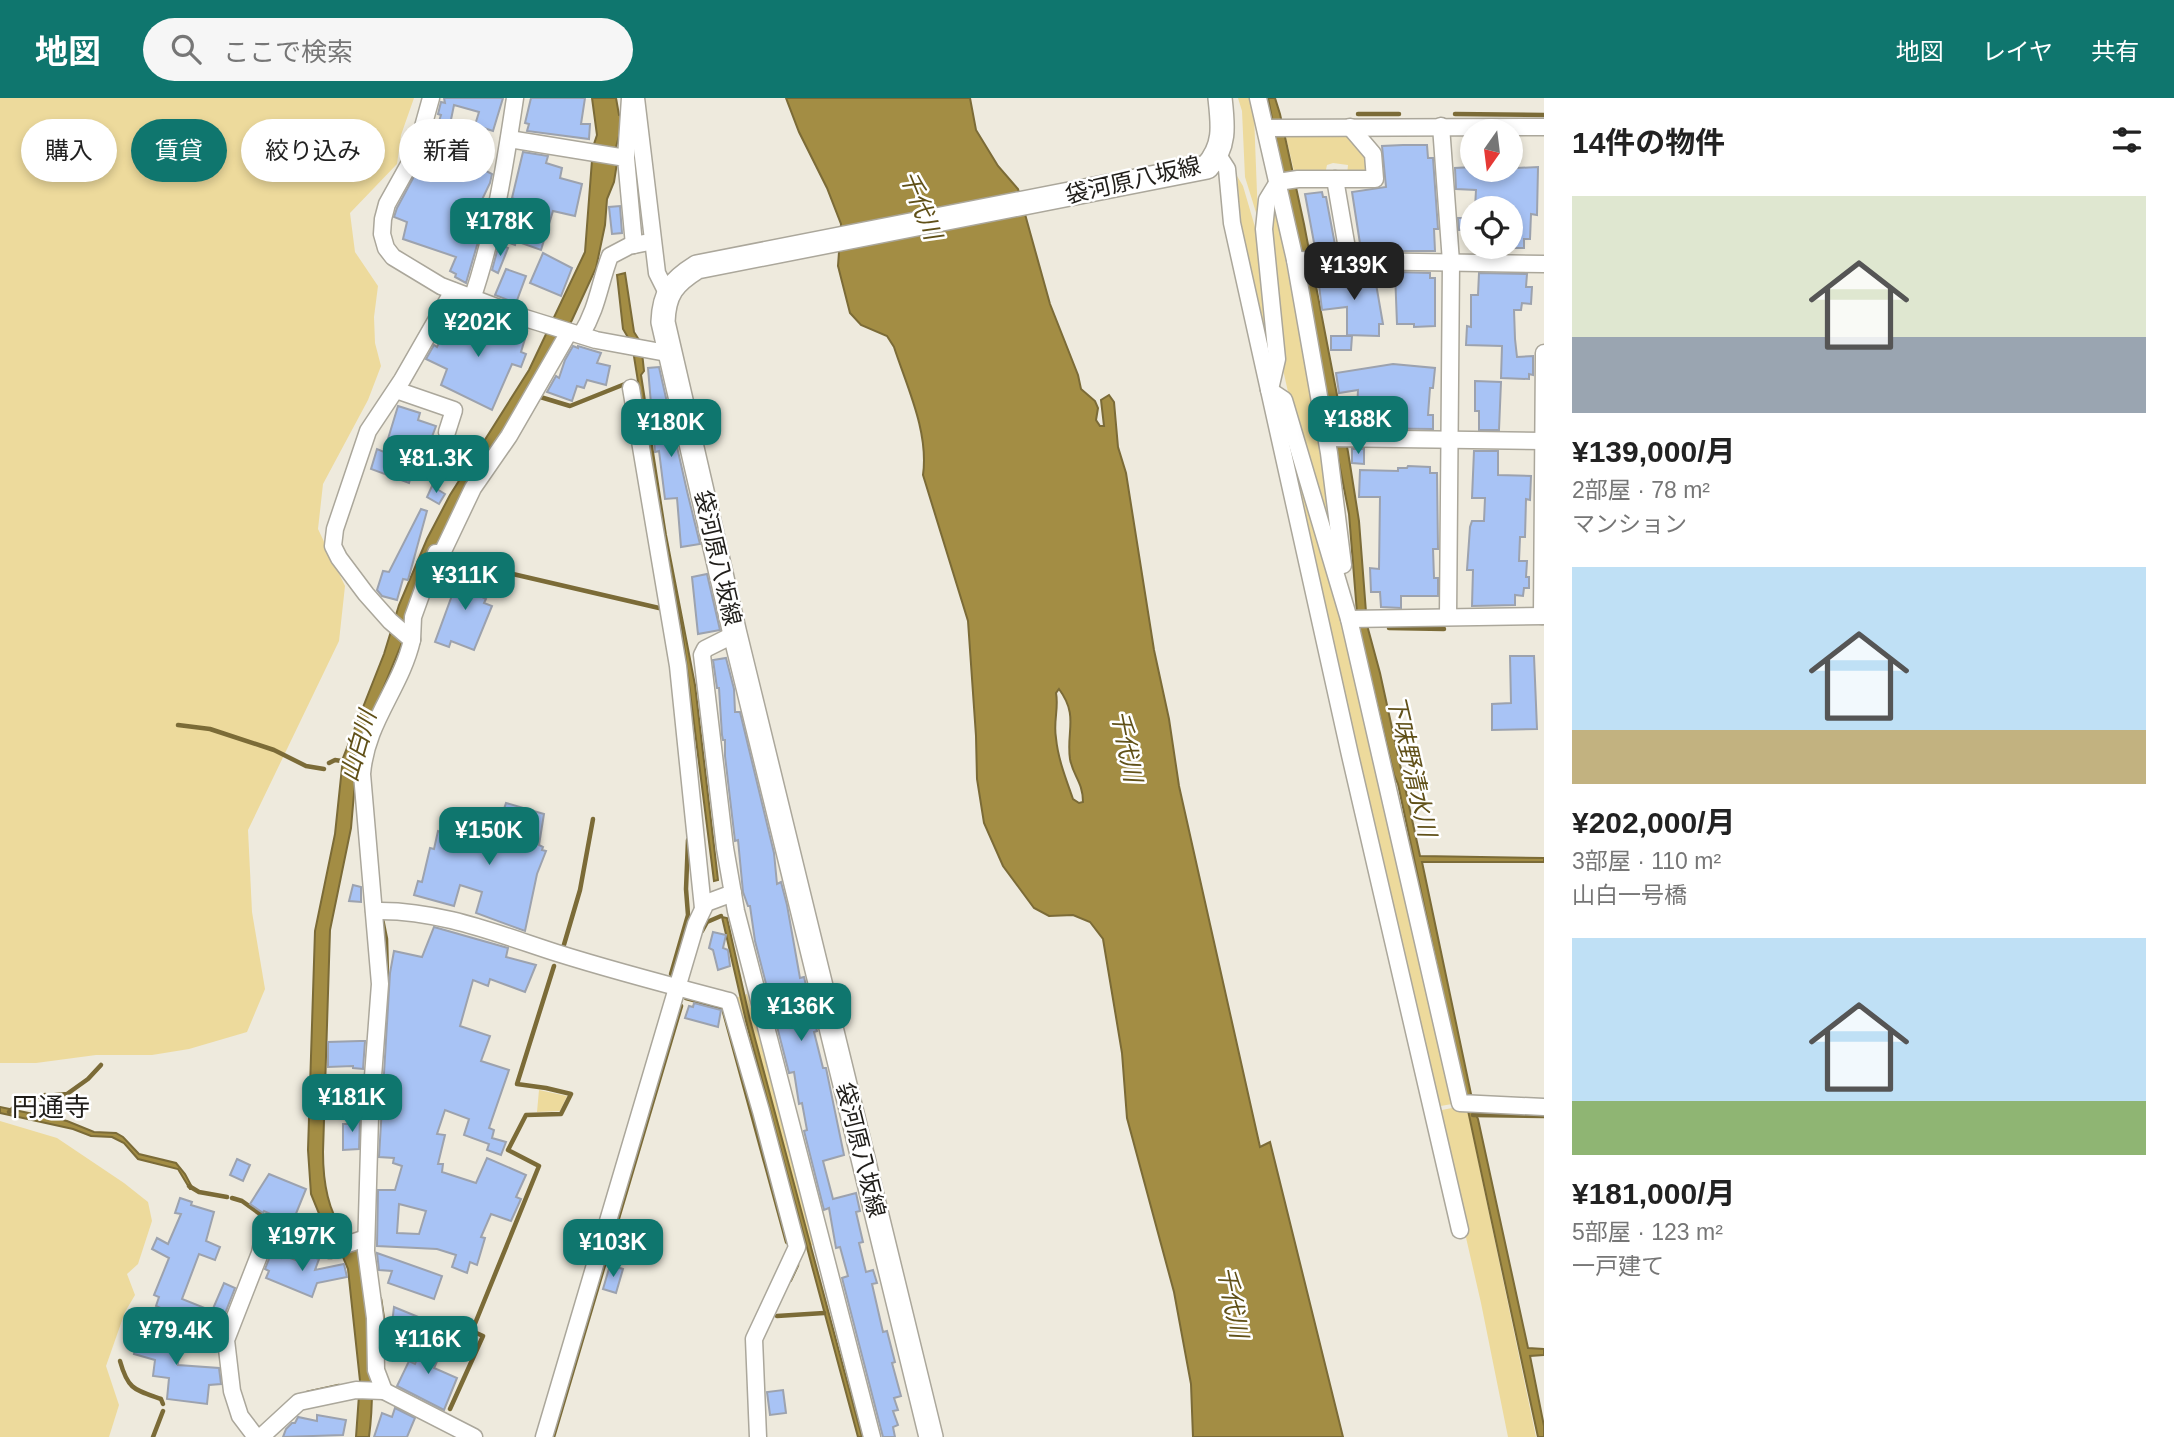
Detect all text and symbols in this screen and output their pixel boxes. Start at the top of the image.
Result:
search box [143,18,633,81]
icon: search [167,30,205,68]
text: 地図 [35,33,101,70]
text: ここで検索 [223,37,353,67]
text: 地図 [1896,38,1944,65]
text: レイヤ [1982,38,2053,65]
text: 共有 [2091,38,2139,65]
chip: 購入 [21,119,117,182]
chip: 賃貸 [131,119,227,182]
chip: 絞り込み [241,119,385,182]
chip: 新着 [399,119,495,182]
north arrow [1460,119,1522,182]
map controls [1460,119,1523,259]
icon: filters [2108,121,2146,159]
text: 14件の物件 [1572,126,1725,159]
street label: 袋河原八坂線 [1063,152,1203,208]
water label: 千代川 [895,167,948,246]
button: locate [1460,196,1523,259]
pin: ¥178K [451,198,549,258]
text: ¥178K [466,208,534,234]
pin: ¥139K [1305,242,1403,302]
icon: home [1796,242,1922,368]
text: ¥139K [1320,252,1388,278]
pin: ¥202K [429,300,527,359]
text: ¥202K [444,309,512,335]
pin: ¥188K [1309,396,1407,456]
pin: ¥180K [622,400,720,459]
text: ¥188K [1324,406,1392,432]
text: ¥180K [637,409,705,435]
text: ¥139,000/月 [1572,435,1735,468]
pin: ¥81.3K [379,436,493,495]
text: ¥81.3K [399,445,473,471]
text: 2部屋 · 78 m² [1572,477,1710,503]
street label: 袋河原八坂線 [690,488,746,628]
text: マンション [1572,511,1687,537]
pin: ¥311K [416,552,514,612]
text: ¥311K [432,562,498,588]
icon: home [1796,613,1922,739]
water label: 下味野清水川 [1383,693,1442,842]
water label: 山白川 [335,705,382,784]
water label: 千代川 [1107,708,1148,787]
text: ¥202,000/月 [1572,806,1735,839]
pin: ¥150K [440,808,538,867]
text: ¥150K [455,817,523,843]
text: 3部屋 · 110 m² [1572,848,1721,874]
text: 山白一号橋 [1572,882,1687,908]
pin: ¥136K [752,984,850,1043]
icon: home [1796,984,1922,1110]
text: ¥136K [767,993,835,1019]
pin: ¥181K [303,1074,401,1134]
street label: 袋河原八坂線 [832,1080,890,1220]
text: ¥181K [318,1084,386,1110]
district label: 円通寺 [12,1092,90,1122]
text: ¥181,000/月 [1572,1177,1735,1210]
pin: ¥197K [253,1214,351,1273]
text: 5部屋 · 123 m² [1572,1219,1723,1245]
pin: ¥103K [564,1220,662,1279]
text: ¥197K [268,1223,336,1249]
text: ¥103K [579,1229,647,1255]
text: 一戸建て [1572,1253,1664,1279]
water label: 千代川 [1213,1264,1254,1343]
pin: ¥79.4K [119,1308,233,1367]
pin: ¥116K [379,1316,477,1376]
text: ¥79.4K [139,1317,213,1343]
text: ¥116K [395,1326,461,1352]

